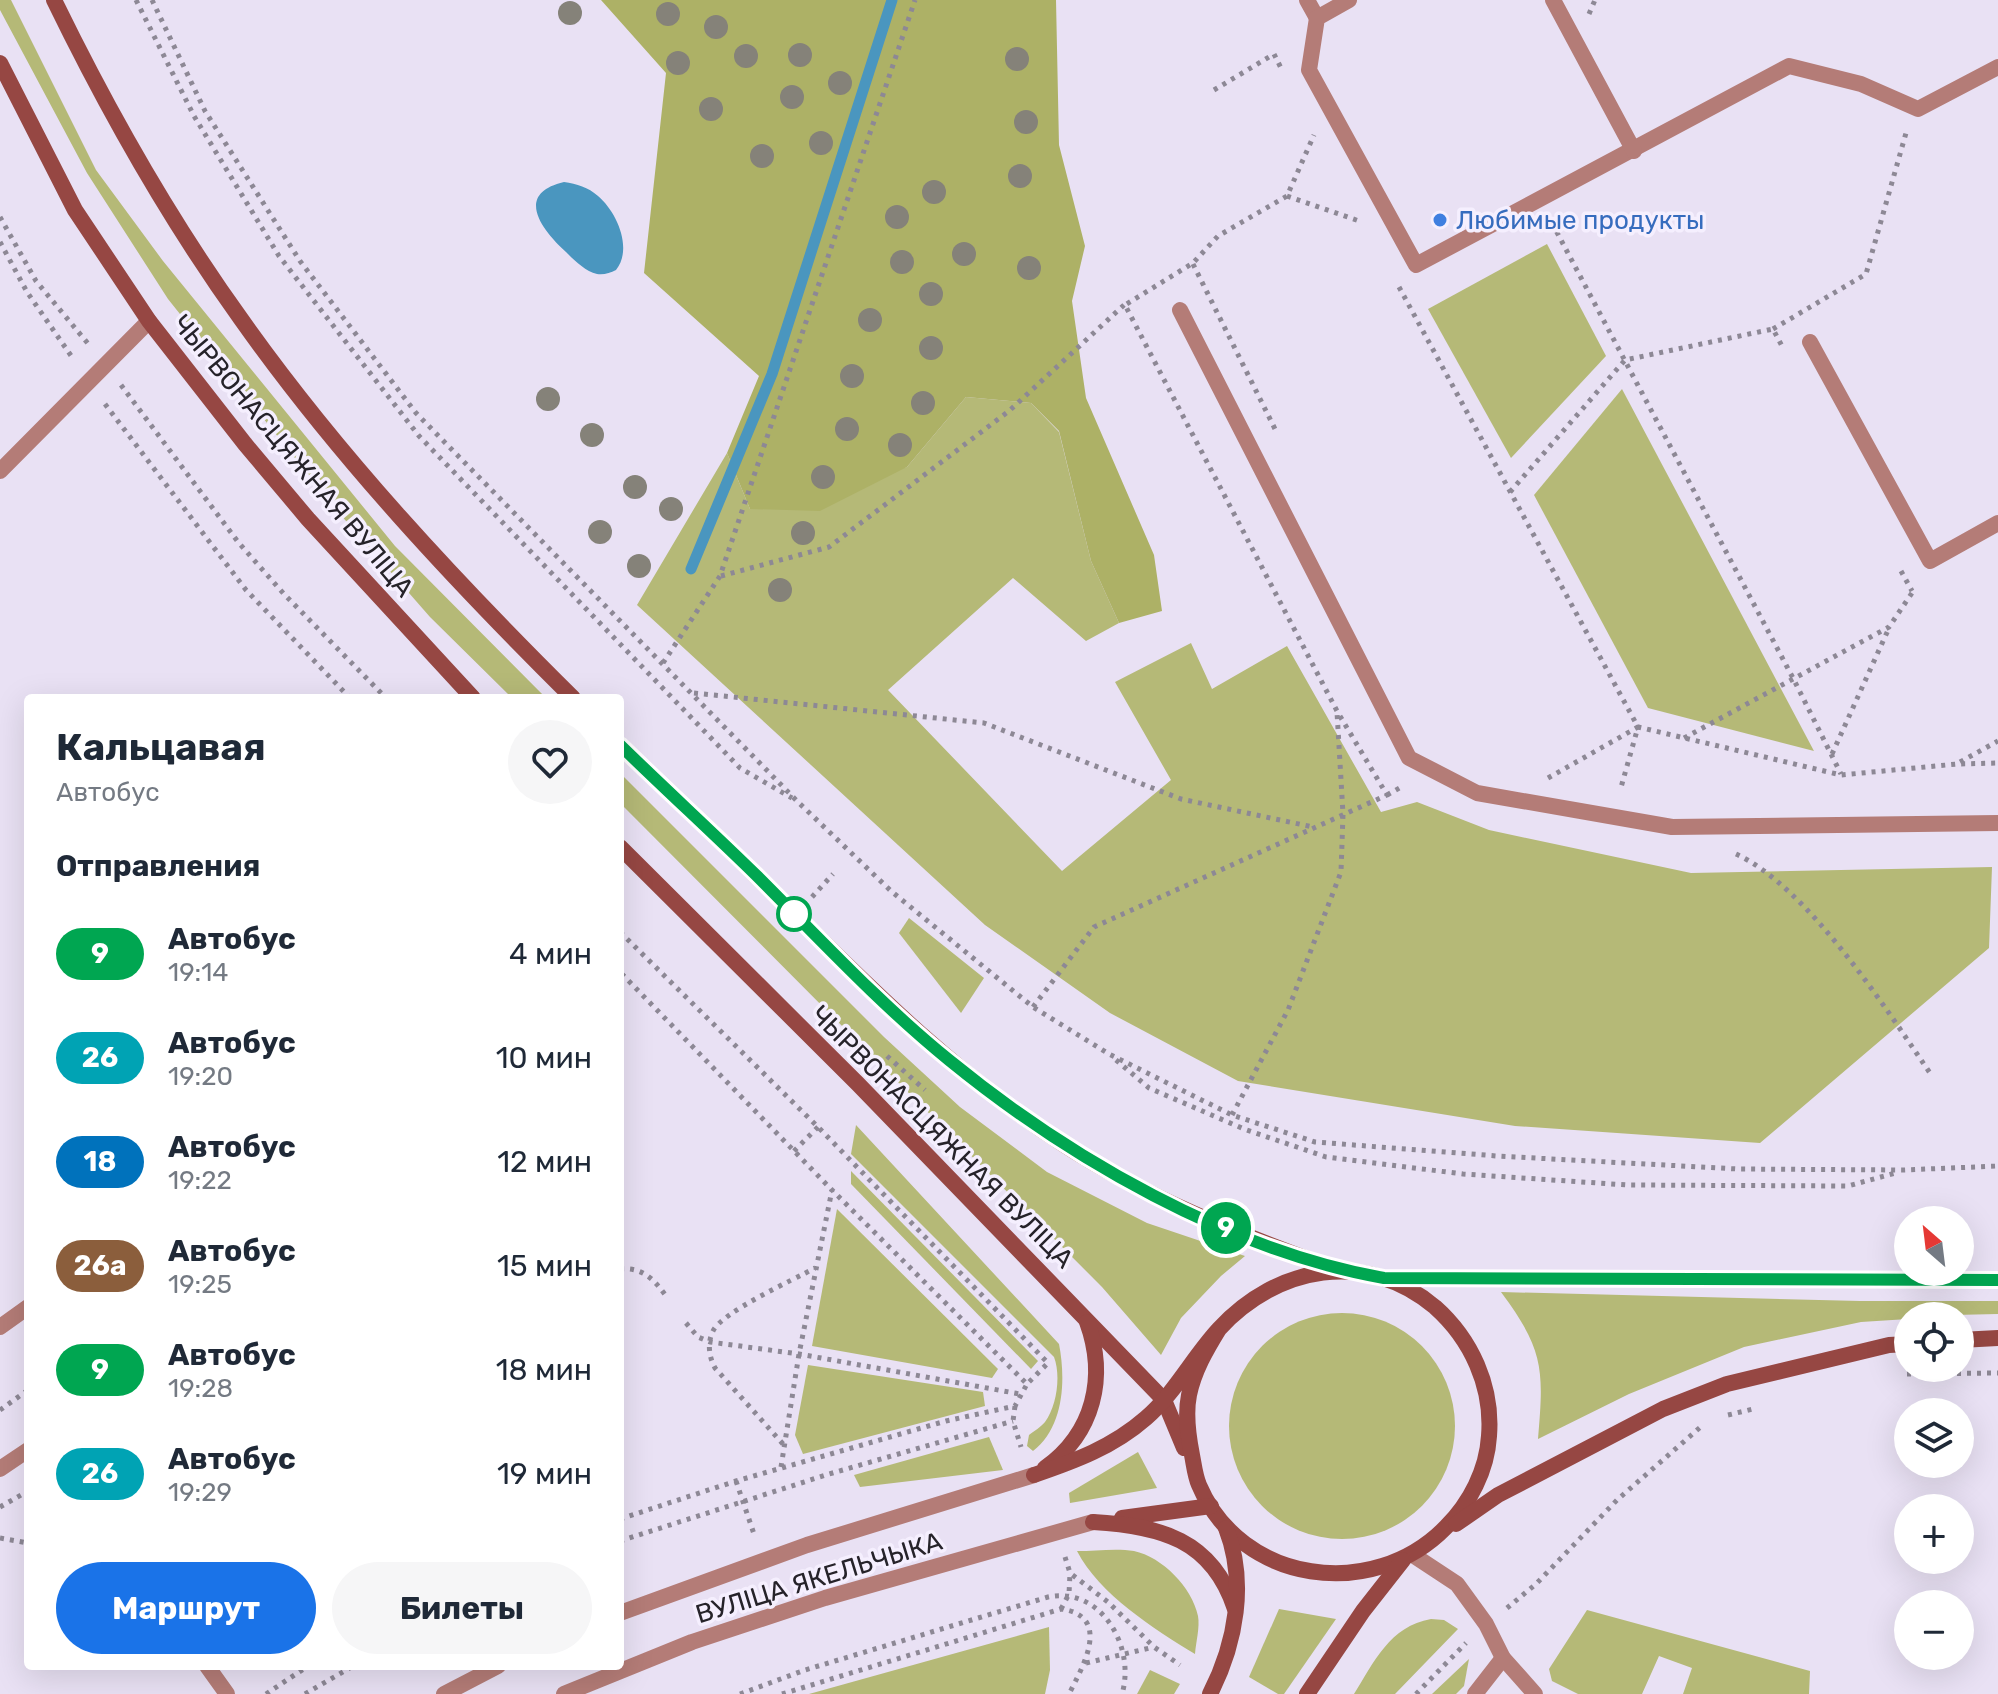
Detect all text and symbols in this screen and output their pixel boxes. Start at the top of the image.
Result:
place label: Любимые продукты [1456,205,1704,236]
marker: Любимые продукты [1431,211,1449,229]
street label: ЧЫРВОНАСЦЯЖНАЯ ВУЛІЦА [166,309,420,603]
button: heart [508,720,592,804]
text: Кальцавая [56,724,266,770]
text: Автобус [56,777,159,808]
text: Отправления [56,848,260,884]
unlabelled marker [777,897,811,931]
text: Автобус [168,921,296,957]
text: 4 мин [509,936,592,972]
text: 9 [91,937,109,970]
text: 19:14 [168,957,228,988]
street label: ЧЫРВОНАСЦЯЖНАЯ ВУЛІЦА [804,999,1080,1275]
text: Автобус [168,1025,296,1061]
text: 10 мин [496,1040,592,1076]
text: 26 [82,1041,118,1074]
text: 19:20 [168,1061,233,1092]
text: Автобус [168,1129,296,1165]
text: 12 мин [497,1144,592,1180]
text: 18 [84,1145,116,1178]
text: 19:22 [168,1165,232,1196]
line badge: 9 [1200,1202,1252,1254]
north arrow [1894,1206,1974,1286]
map controls [1894,1206,1974,1670]
text: 9 [1217,1211,1235,1244]
text: Автобус [168,1233,296,1269]
text: 15 мин [497,1248,592,1284]
text: 26а [74,1249,126,1282]
text: 19:25 [168,1269,232,1300]
button: locate [1894,1302,1974,1382]
text: Автобус [168,1337,296,1373]
text: 18 мин [496,1352,592,1388]
text: 9 [91,1353,109,1386]
text: 19:28 [168,1373,233,1404]
button: layers [1894,1398,1974,1478]
text: Автобус [168,1441,296,1477]
text: 19 мин [497,1456,592,1492]
text: 26 [82,1457,118,1490]
text: 19:29 [168,1477,232,1508]
button: + [1894,1494,1974,1574]
street label: ВУЛІЦА ЯКЕЛЬЧЫКА [692,1526,946,1630]
button: Маршрут [56,1562,316,1654]
button: Билеты [332,1562,592,1654]
button: − [1894,1590,1974,1670]

